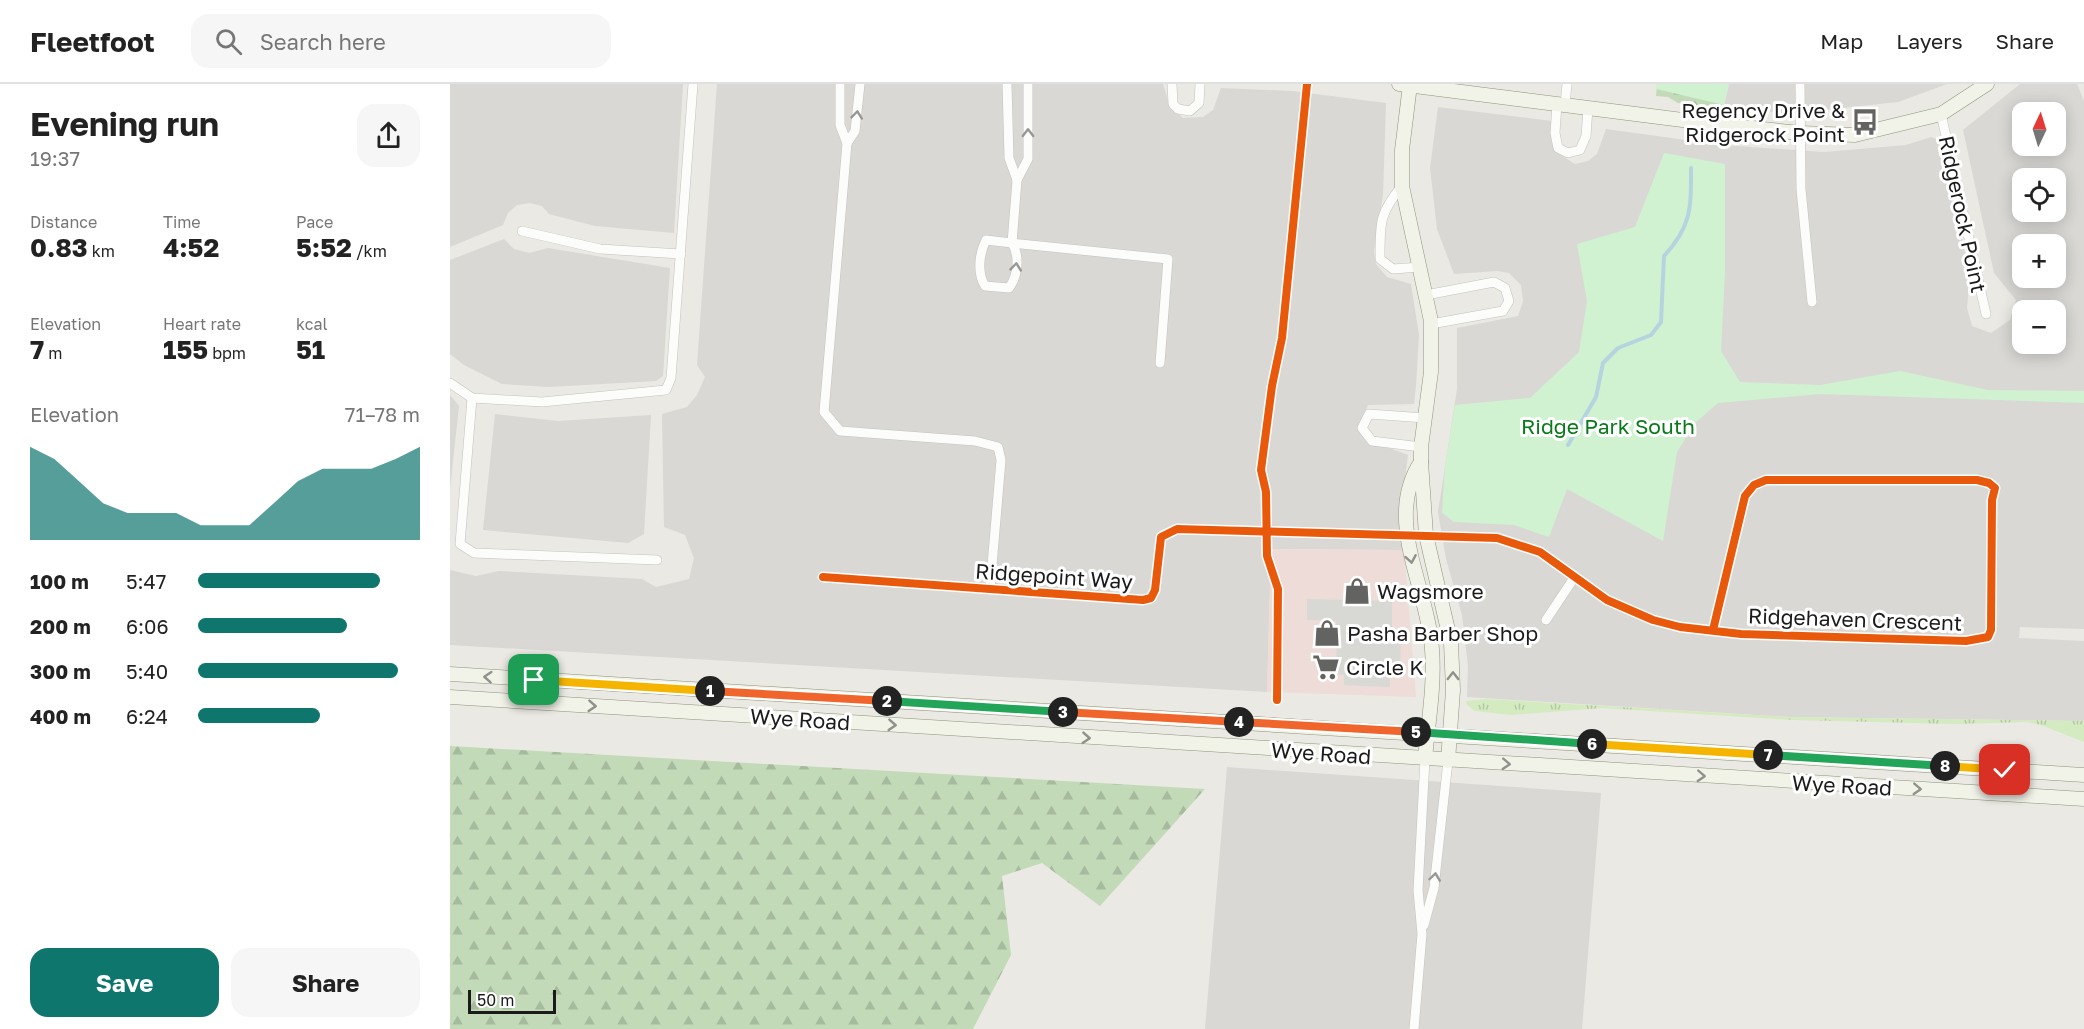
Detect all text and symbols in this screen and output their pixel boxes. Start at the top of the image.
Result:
search box [191,14,611,68]
text: Fleetfoot [30,25,155,58]
icon: search [212,25,245,58]
text: Search here [260,28,386,55]
text: Map [1820,28,1863,54]
text: Layers [1896,28,1963,54]
text: Share [1996,28,2054,54]
place label: Regency Drive & Ridgerock Point [1681,97,1845,147]
north arrow [2012,102,2066,156]
map controls [2012,102,2066,354]
text: Evening run [30,104,219,143]
button: share [357,104,420,167]
bus stop icon: Regency Drive & Ridgerock Point [1850,107,1880,137]
one-way arrow [850,110,863,119]
one-way arrow [1022,129,1034,138]
street label: Ridgerock Point [1934,133,1992,295]
text: 19:37 [30,146,80,170]
button: locate [2012,168,2066,222]
text: Distance [30,212,97,232]
text: Time [163,212,201,232]
text: Pace [296,212,333,232]
text: 0.83 [30,232,88,263]
text: 4:52 [163,232,219,263]
text: 5:52 [296,232,352,263]
button: + [2012,234,2066,288]
text: km [88,241,115,261]
text: /km [352,241,387,261]
one-way arrow [1009,262,1022,271]
button: − [2012,300,2066,354]
text: Elevation [30,314,101,334]
text: Heart rate [163,314,241,334]
text: kcal [296,314,328,334]
text: 7 [30,334,44,365]
text: 155 [163,334,208,365]
text: 51 [296,334,325,365]
text: m [44,343,62,363]
text: bpm [208,343,246,363]
text: Elevation [30,402,119,426]
text: 71–78 m [345,402,420,426]
park label: Ridge Park South [1521,413,1695,439]
one-way arrow [1404,553,1417,563]
street label: Ridgepoint Way [974,558,1134,594]
text: 100 m [30,569,89,593]
text: 5:47 [126,569,166,593]
shop icon: Wagsmore [1342,576,1372,606]
place label: Wagsmore [1377,578,1484,604]
street label: Ridgehaven Crescent [1747,602,1963,636]
text: 200 m [30,614,91,638]
text: 6:06 [126,614,169,638]
shop icon: Pasha Barber Shop [1312,618,1342,648]
place label: Pasha Barber Shop [1347,620,1538,646]
supermarket icon: Circle K [1311,652,1341,682]
pin [508,654,559,705]
place label: Circle K [1346,654,1424,680]
text: 300 m [30,659,91,683]
text: 5:40 [126,659,168,683]
icon: arrive [517,663,550,696]
one-way arrow [484,670,493,683]
one-way arrow [1447,672,1459,681]
pin: 1 [695,676,725,706]
text: 1 [706,681,714,701]
pin: 2 [872,686,902,716]
text: 2 [882,691,892,711]
pin: 3 [1048,697,1078,727]
one-way arrow [588,700,597,713]
text: 3 [1058,702,1068,722]
street label: Wye Road [749,703,851,735]
text: 400 m [30,704,91,728]
text: 6:24 [126,704,168,728]
pin: 4 [1224,707,1254,737]
text: 4 [1234,712,1244,732]
pin: 5 [1401,717,1431,747]
one-way arrow [887,719,896,732]
text: 5 [1411,722,1421,742]
pin: 6 [1577,729,1607,759]
one-way arrow [1082,731,1091,744]
text: 6 [1587,734,1597,754]
street label: Wye Road [1270,737,1372,769]
pin: 7 [1753,740,1783,770]
pin [1979,744,2030,795]
text: 7 [1764,745,1772,765]
pin: 8 [1930,751,1960,781]
icon: check [1988,753,2021,786]
text: 8 [1940,756,1950,776]
one-way arrow [1502,758,1511,771]
one-way arrow [1697,769,1706,782]
street label: Wye Road [1791,769,1893,801]
one-way arrow [1912,782,1921,795]
one-way arrow [1429,872,1441,881]
button: Save [30,948,219,1017]
button: Share [231,948,420,1017]
scale bar [468,987,556,1014]
text: 50 m [477,990,514,1010]

